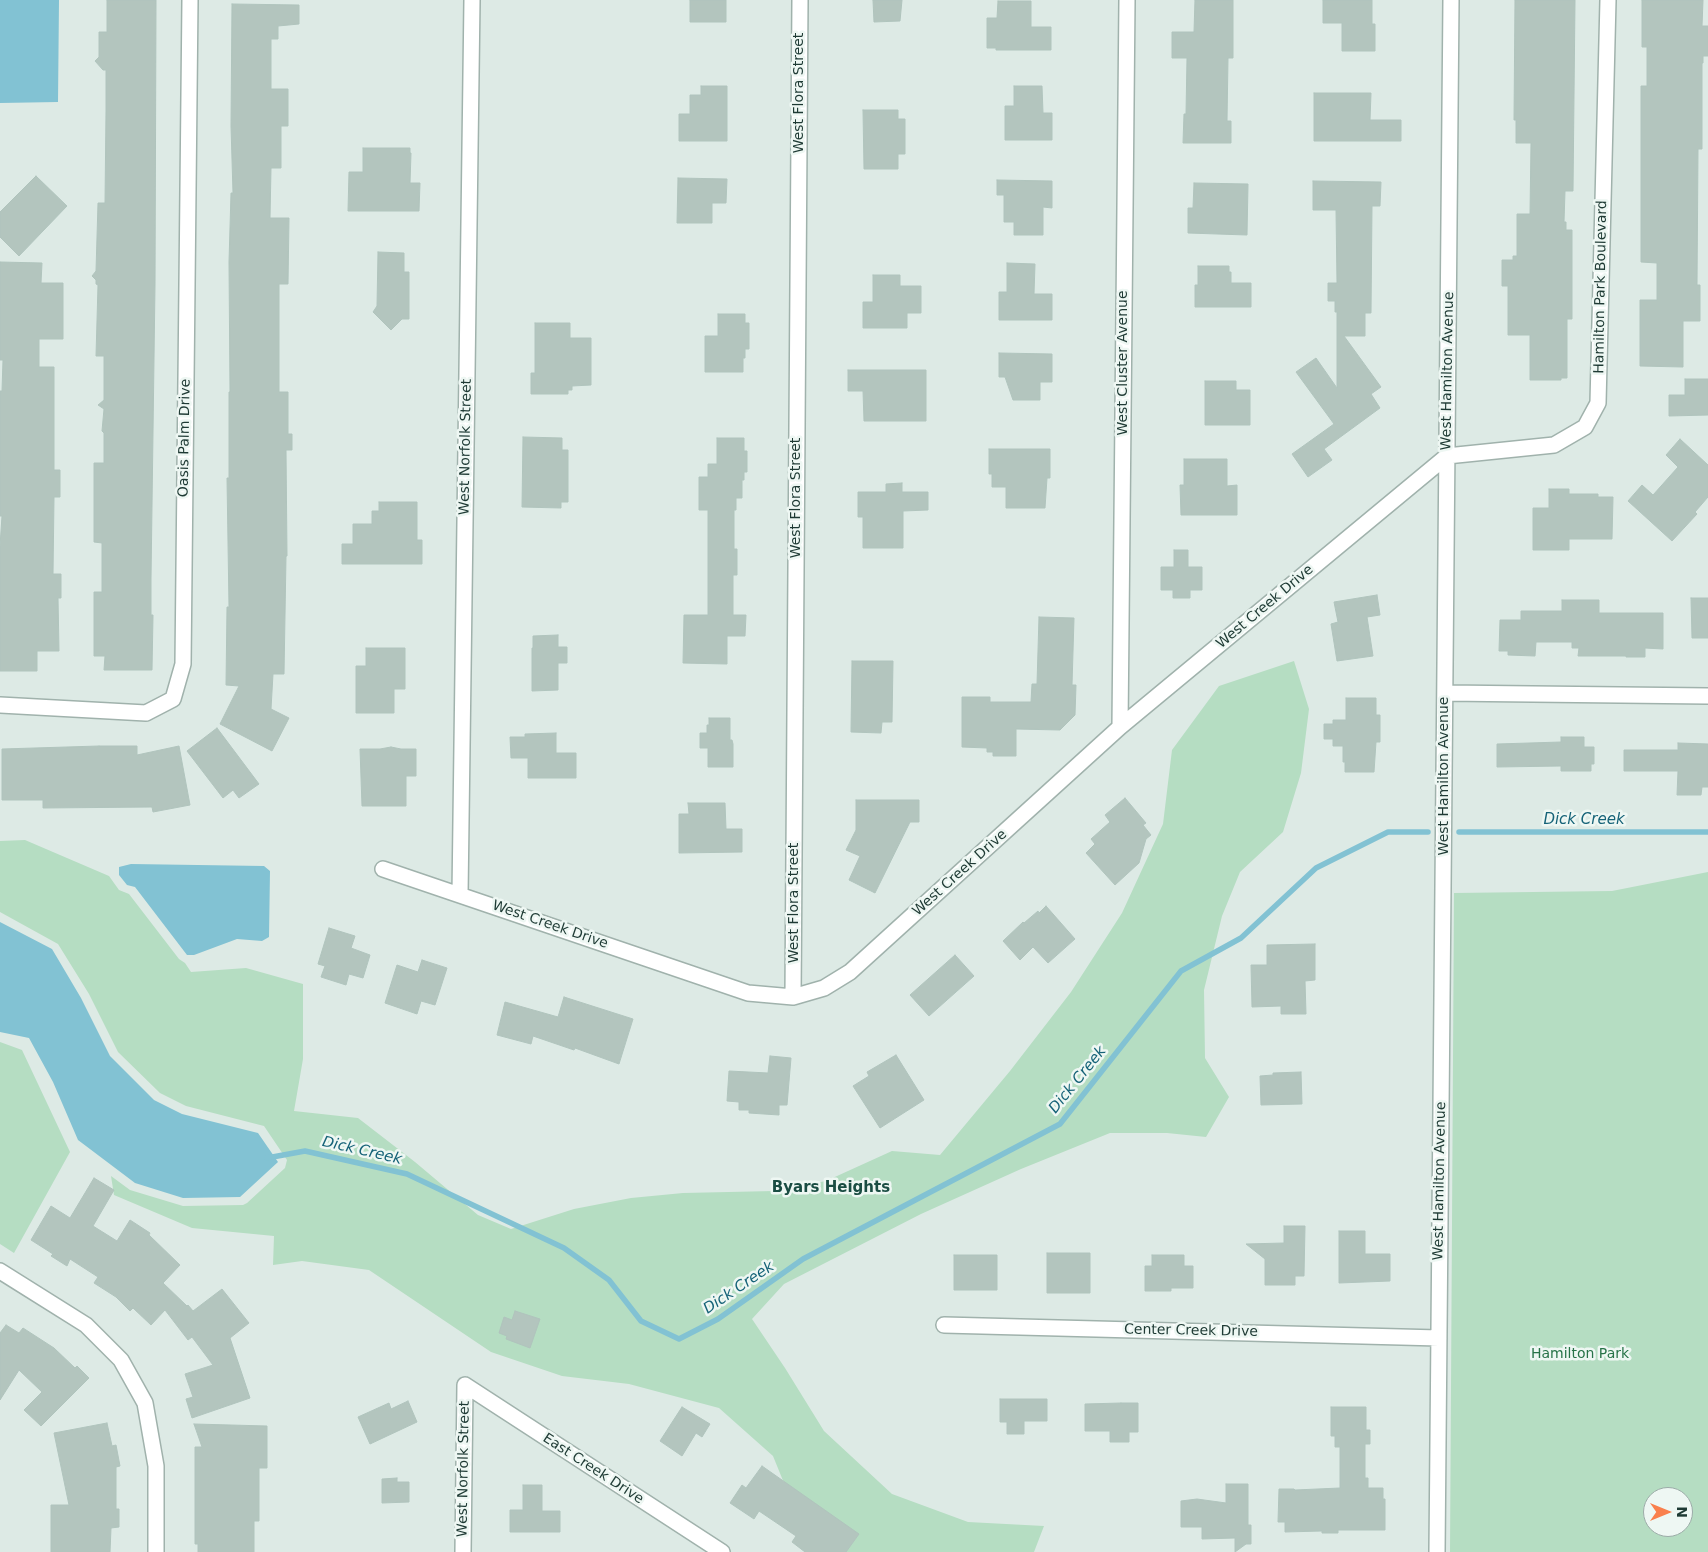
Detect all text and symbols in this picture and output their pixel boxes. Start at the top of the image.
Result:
street label: West Flora Street [791,33,807,153]
street label: Hamilton Park Boulevard [1591,200,1611,374]
street label: West Cluster Avenue [1115,290,1131,436]
street label: West Hamilton Avenue [1438,291,1458,451]
street label: Oasis Palm Drive [176,379,194,497]
street label: West Norfolk Street [456,379,476,515]
street label: West Flora Street [788,438,804,558]
street label: West Creek Drive [1213,562,1317,652]
street label: West Hamilton Avenue [1436,697,1452,855]
water label: Dick Creek [1543,811,1625,829]
street label: West Creek Drive [909,826,1011,920]
street label: West Flora Street [786,843,802,963]
street label: West Creek Drive [490,897,610,953]
water label: Dick Creek [1045,1043,1111,1117]
street label: West Hamilton Avenue [1430,1101,1450,1261]
water label: Dick Creek [320,1133,404,1169]
district label: Byars Heights [772,1179,890,1197]
water label: Dick Creek [700,1258,778,1318]
street label: Center Creek Drive [1124,1321,1258,1341]
park label: Hamilton Park [1531,1346,1629,1362]
street label: West Norfolk Street [454,1401,474,1537]
street label: East Creek Drive [539,1430,647,1508]
north arrow [1643,1487,1693,1537]
text: N [1674,1506,1690,1518]

